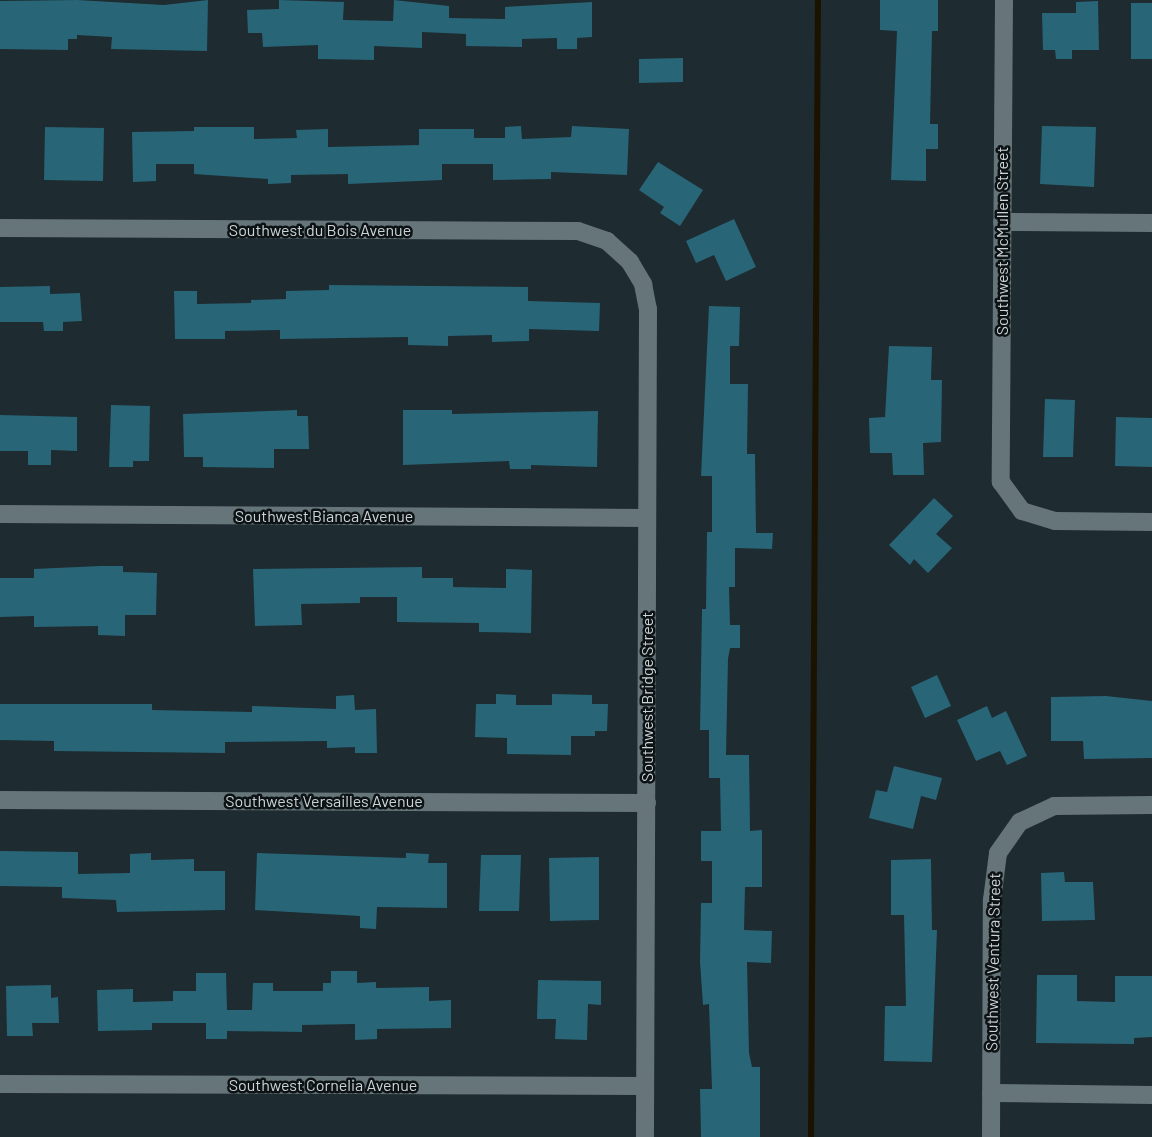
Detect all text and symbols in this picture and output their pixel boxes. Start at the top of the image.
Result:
street label: Southwest McMullen Street [992,147,1012,335]
street label: Southwest du Bois Avenue [229,220,411,240]
street label: Southwest Bianca Avenue [235,506,413,526]
street label: Southwest Bridge Street [637,612,657,782]
street label: Southwest Versailles Avenue [225,791,423,811]
street label: Southwest Ventura Street [982,873,1004,1051]
street label: Southwest Cornelia Avenue [229,1075,417,1095]

